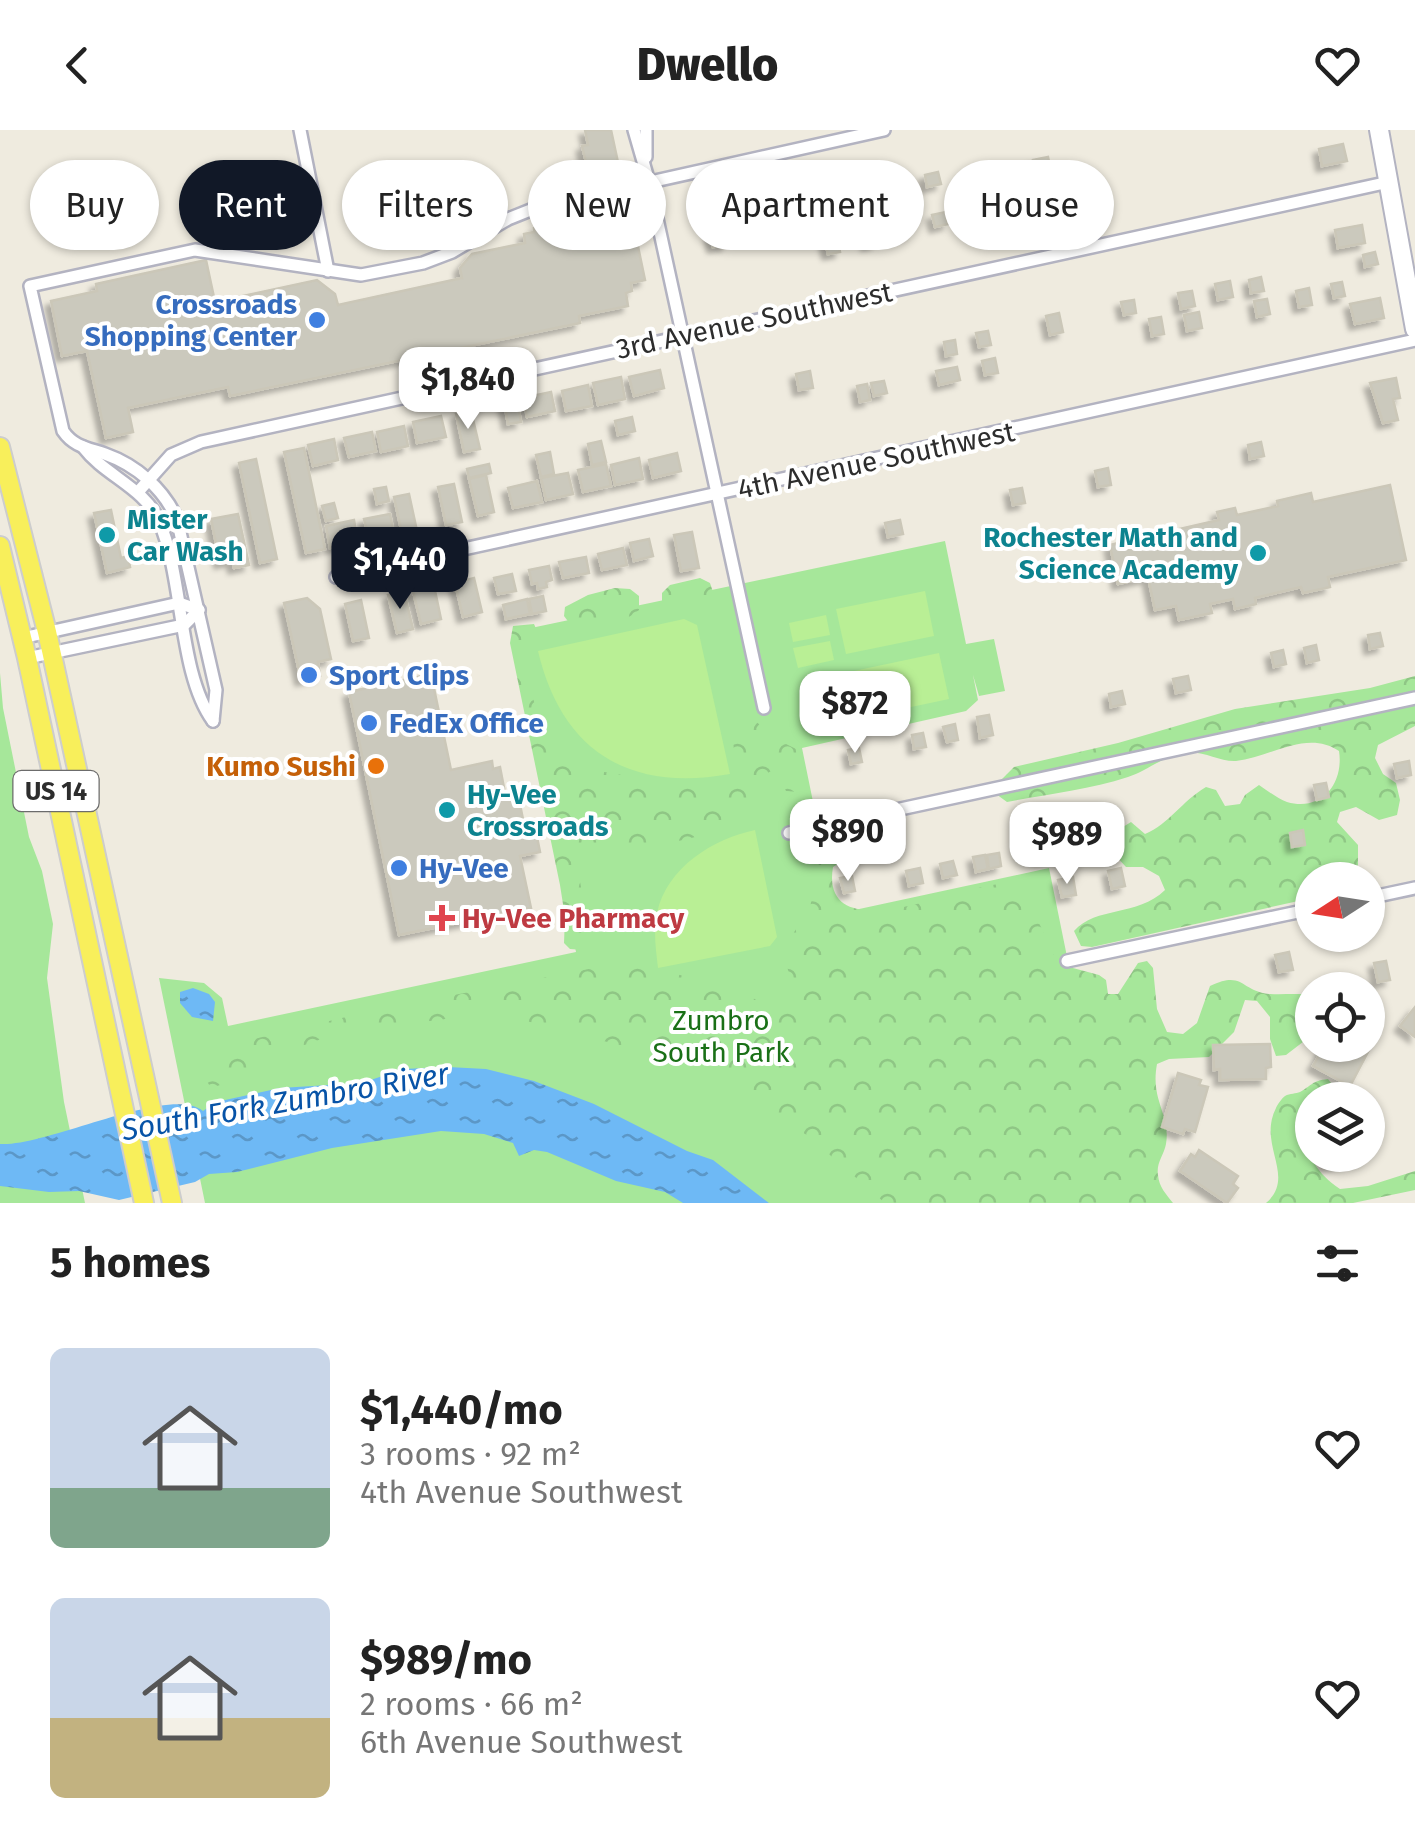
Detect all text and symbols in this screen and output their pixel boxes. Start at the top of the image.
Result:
icon: back [50,38,105,93]
text: Dwello [637,38,778,92]
icon: heart [1310,38,1365,93]
chip: Buy [30,160,159,250]
chip: Rent [179,160,322,250]
chip: Filters [342,160,508,250]
chip: New [528,160,666,250]
chip: Apartment [686,160,924,250]
chip: House [944,160,1114,250]
street label: 3rd Avenue Southwest [613,275,896,366]
place label: Crossroads Shopping Center [85,288,298,353]
marker: Crossroads Shopping Center [306,309,328,331]
pin: $1,840 [387,347,549,432]
text: $1,840 [421,360,515,398]
street label: 4th Avenue Southwest [735,415,1018,506]
place label: Mister Car Wash [127,503,244,568]
place label: Rochester Math and Science Academy [983,521,1238,586]
marker: Mister Car Wash [96,524,118,546]
pin: $1,440 [319,527,481,612]
text: $1,440 [353,540,447,578]
marker: Rochester Math and Science Academy [1247,542,1269,564]
place label: Sport Clips [329,659,469,692]
marker: Sport Clips [298,664,320,686]
pin: $872 [796,671,914,756]
text: $872 [822,684,888,722]
place label: FedEx Office [389,707,544,740]
marker: FedEx Office [358,712,380,734]
place label: Kumo Sushi [206,750,356,783]
marker: Kumo Sushi [365,755,387,777]
road number: US 14 [13,771,98,811]
place label: Hy-Vee Crossroads [467,778,609,843]
marker: Hy-Vee Crossroads [436,799,458,821]
pin: $890 [789,799,907,884]
pin: $989 [1008,802,1126,887]
text: $890 [812,812,884,850]
text: $989 [1032,815,1102,853]
place label: Hy-Vee [419,852,509,885]
marker: Hy-Vee [388,857,410,879]
north arrow [1295,862,1385,952]
map controls [1295,862,1385,1172]
place label: Hy-Vee Pharmacy [462,902,685,935]
marker: Hy-Vee Pharmacy [431,907,453,929]
button: locate [1295,972,1385,1062]
park label: Zumbro South Park [653,1004,790,1069]
water label: South Fork Zumbro River [118,1055,453,1149]
button: layers [1295,1082,1385,1172]
icon: filters [1310,1236,1365,1291]
text: 5 homes [50,1238,210,1288]
text: $1,440/mo [360,1385,563,1435]
icon: home [130,1388,250,1508]
icon: heart [1310,1421,1365,1476]
text: 3 rooms · 92 m² [360,1435,581,1473]
text: 4th Avenue Southwest [360,1473,682,1511]
text: $989/mo [360,1635,532,1685]
icon: home [130,1638,250,1758]
icon: heart [1310,1671,1365,1726]
text: 2 rooms · 66 m² [360,1685,583,1723]
text: 6th Avenue Southwest [360,1723,682,1761]

